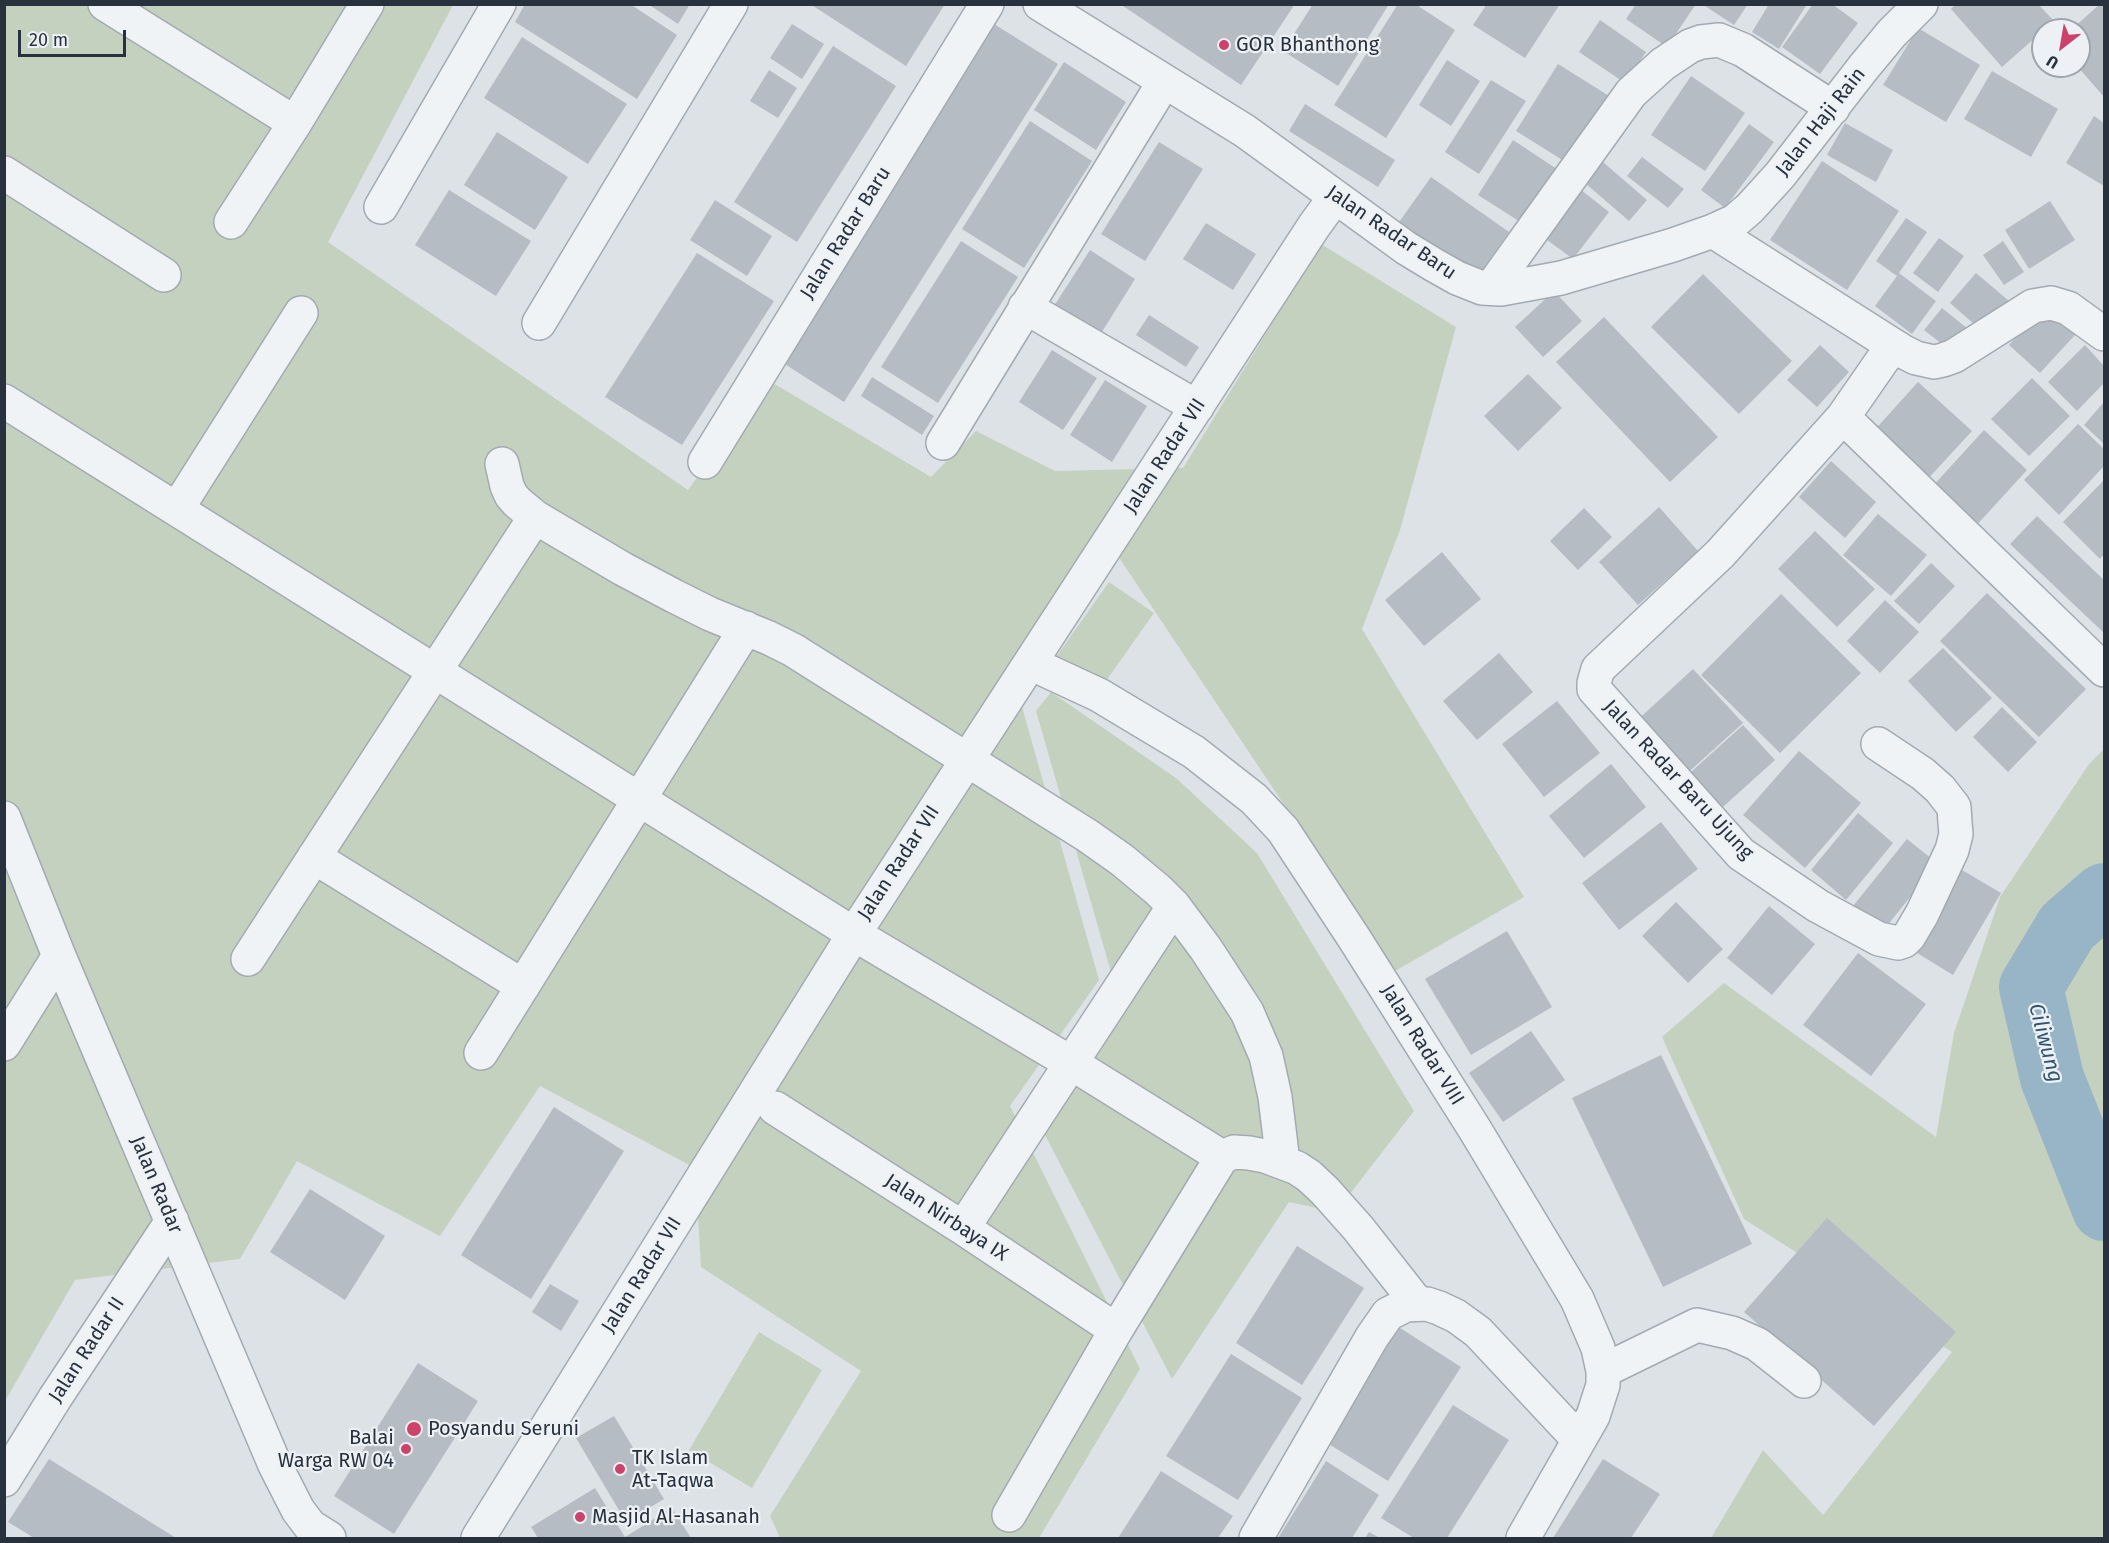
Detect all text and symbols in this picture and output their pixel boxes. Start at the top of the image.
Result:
scale bar [21,18,129,56]
north arrow [2031,18,2091,78]
text: 20 m [29,29,68,51]
place label: GOR Bhanthong [1236,33,1379,57]
marker: GOR Bhanthong [1217,38,1231,52]
text: U [2043,51,2062,73]
street label: Jalan Haji Rain [1771,63,1871,181]
street label: Jalan Radar Baru [796,162,896,304]
street label: Jalan Radar Baru [1321,181,1461,285]
street label: Jalan Radar VII [1119,394,1211,518]
street label: Jalan Radar Baru Ujung [1598,695,1758,865]
street label: Jalan Radar VII [853,801,945,925]
street label: Jalan Radar VIII [1375,980,1469,1110]
water label: Ciliwung [2022,1001,2068,1085]
street label: Jalan Radar [125,1133,187,1237]
street label: Jalan Nirbaya IX [880,1169,1012,1267]
street label: Jalan Radar VII [597,1213,687,1337]
street label: Jalan Radar II [44,1293,130,1407]
place label: Posyandu Seruni [428,1417,579,1441]
marker: Posyandu Seruni [405,1420,423,1438]
place label: Balai Warga RW 04 [278,1426,394,1473]
marker: Balai Warga RW 04 [399,1442,413,1456]
place label: TK Islam At-Taqwa [632,1446,714,1493]
marker: TK Islam At-Taqwa [613,1462,627,1476]
place label: Masjid Al-Hasanah [592,1505,760,1529]
marker: Masjid Al-Hasanah [573,1510,587,1524]

